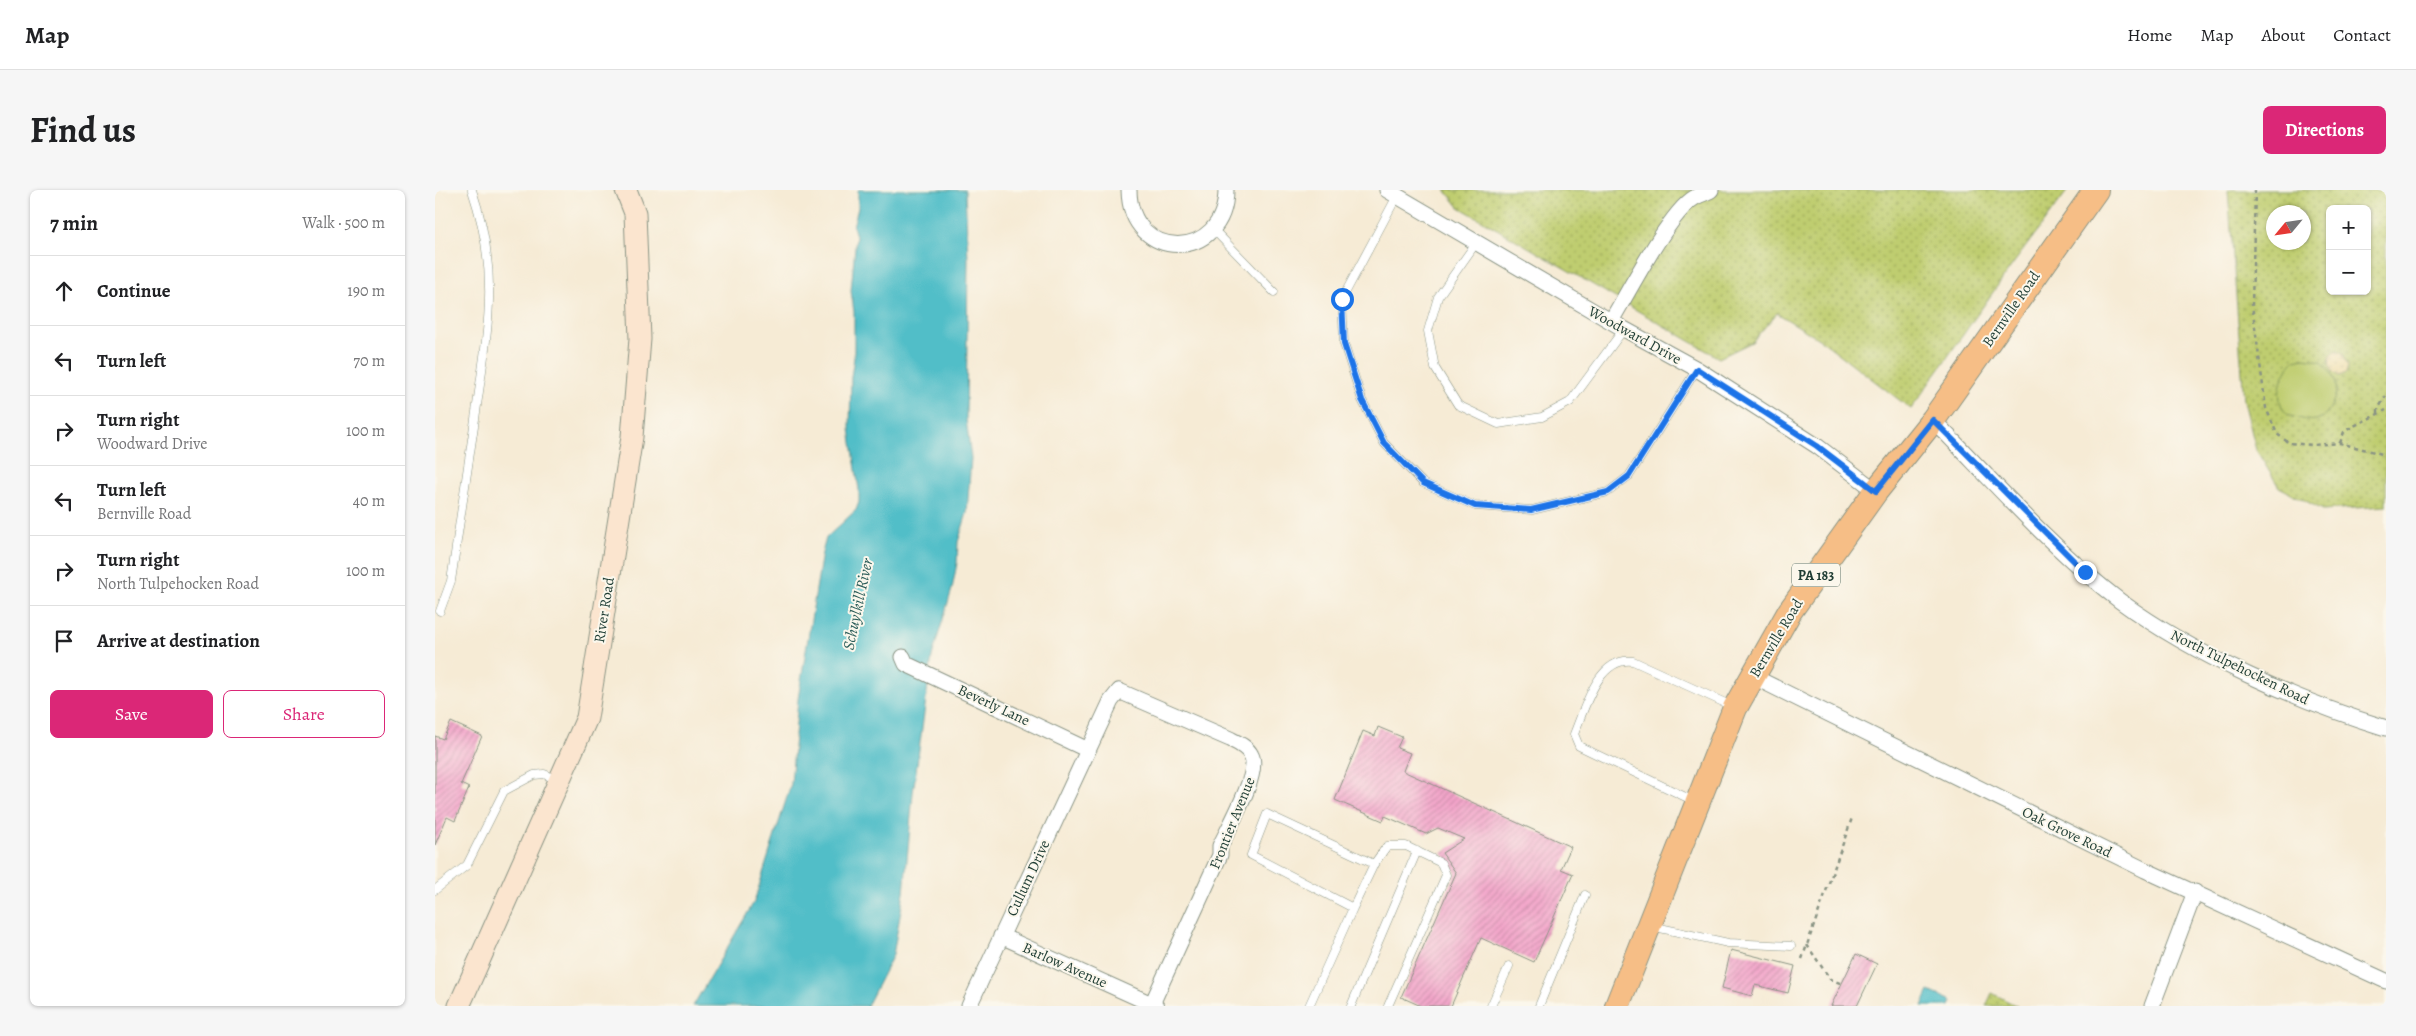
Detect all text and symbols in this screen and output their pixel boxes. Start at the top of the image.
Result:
text: Map [25,19,69,51]
text: Home [2127,23,2172,47]
text: Map [2200,23,2233,47]
text: About [2261,23,2305,47]
text: Contact [2333,23,2391,47]
text: Find us [30,106,136,154]
button: Directions [2263,106,2386,154]
north arrow [2266,205,2311,250]
map controls [2326,205,2371,295]
button: + [2326,205,2371,250]
text: 7 min [50,209,98,237]
text: Walk · 500 m [302,212,385,234]
button: − [2326,250,2371,295]
street label: Bernville Road [1977,266,2045,351]
icon: ahead [50,277,78,305]
text: Continue [97,278,171,304]
text: 190 m [347,280,385,302]
route start [1331,288,1354,311]
street label: Woodward Drive [1584,301,1685,369]
icon: left [50,347,78,375]
text: Turn left [97,348,166,374]
text: 70 m [353,350,385,372]
text: Turn right [97,407,179,433]
icon: right [50,417,78,445]
text: 100 m [346,420,385,442]
text: Woodward Drive [97,433,207,455]
text: Turn left [97,477,166,503]
icon: left [50,487,78,515]
text: 40 m [353,490,385,512]
text: Bernville Road [97,503,191,525]
text: Turn right [97,547,179,573]
water label: Schuylkill River [838,556,878,652]
icon: right [50,557,78,585]
text: 100 m [346,560,385,582]
route end [2074,561,2097,584]
road number: PA 183 [1792,564,1840,586]
text: North Tulpehocken Road [97,573,259,595]
street label: River Road [589,575,619,644]
street label: Bernville Road [1745,594,1808,681]
street label: North Tulpehocken Road [2167,625,2314,710]
icon: arrive [50,627,78,655]
text: Arrive at destination [97,628,260,654]
street label: Beverly Lane [955,680,1033,731]
button: Save [50,690,213,738]
button: Share [223,690,385,738]
street label: Frontier Avenue [1204,774,1260,872]
street label: Oak Grove Road [2019,802,2116,863]
street label: Cullum Drive [1002,836,1055,919]
street label: Barlow Avenue [1019,937,1111,993]

